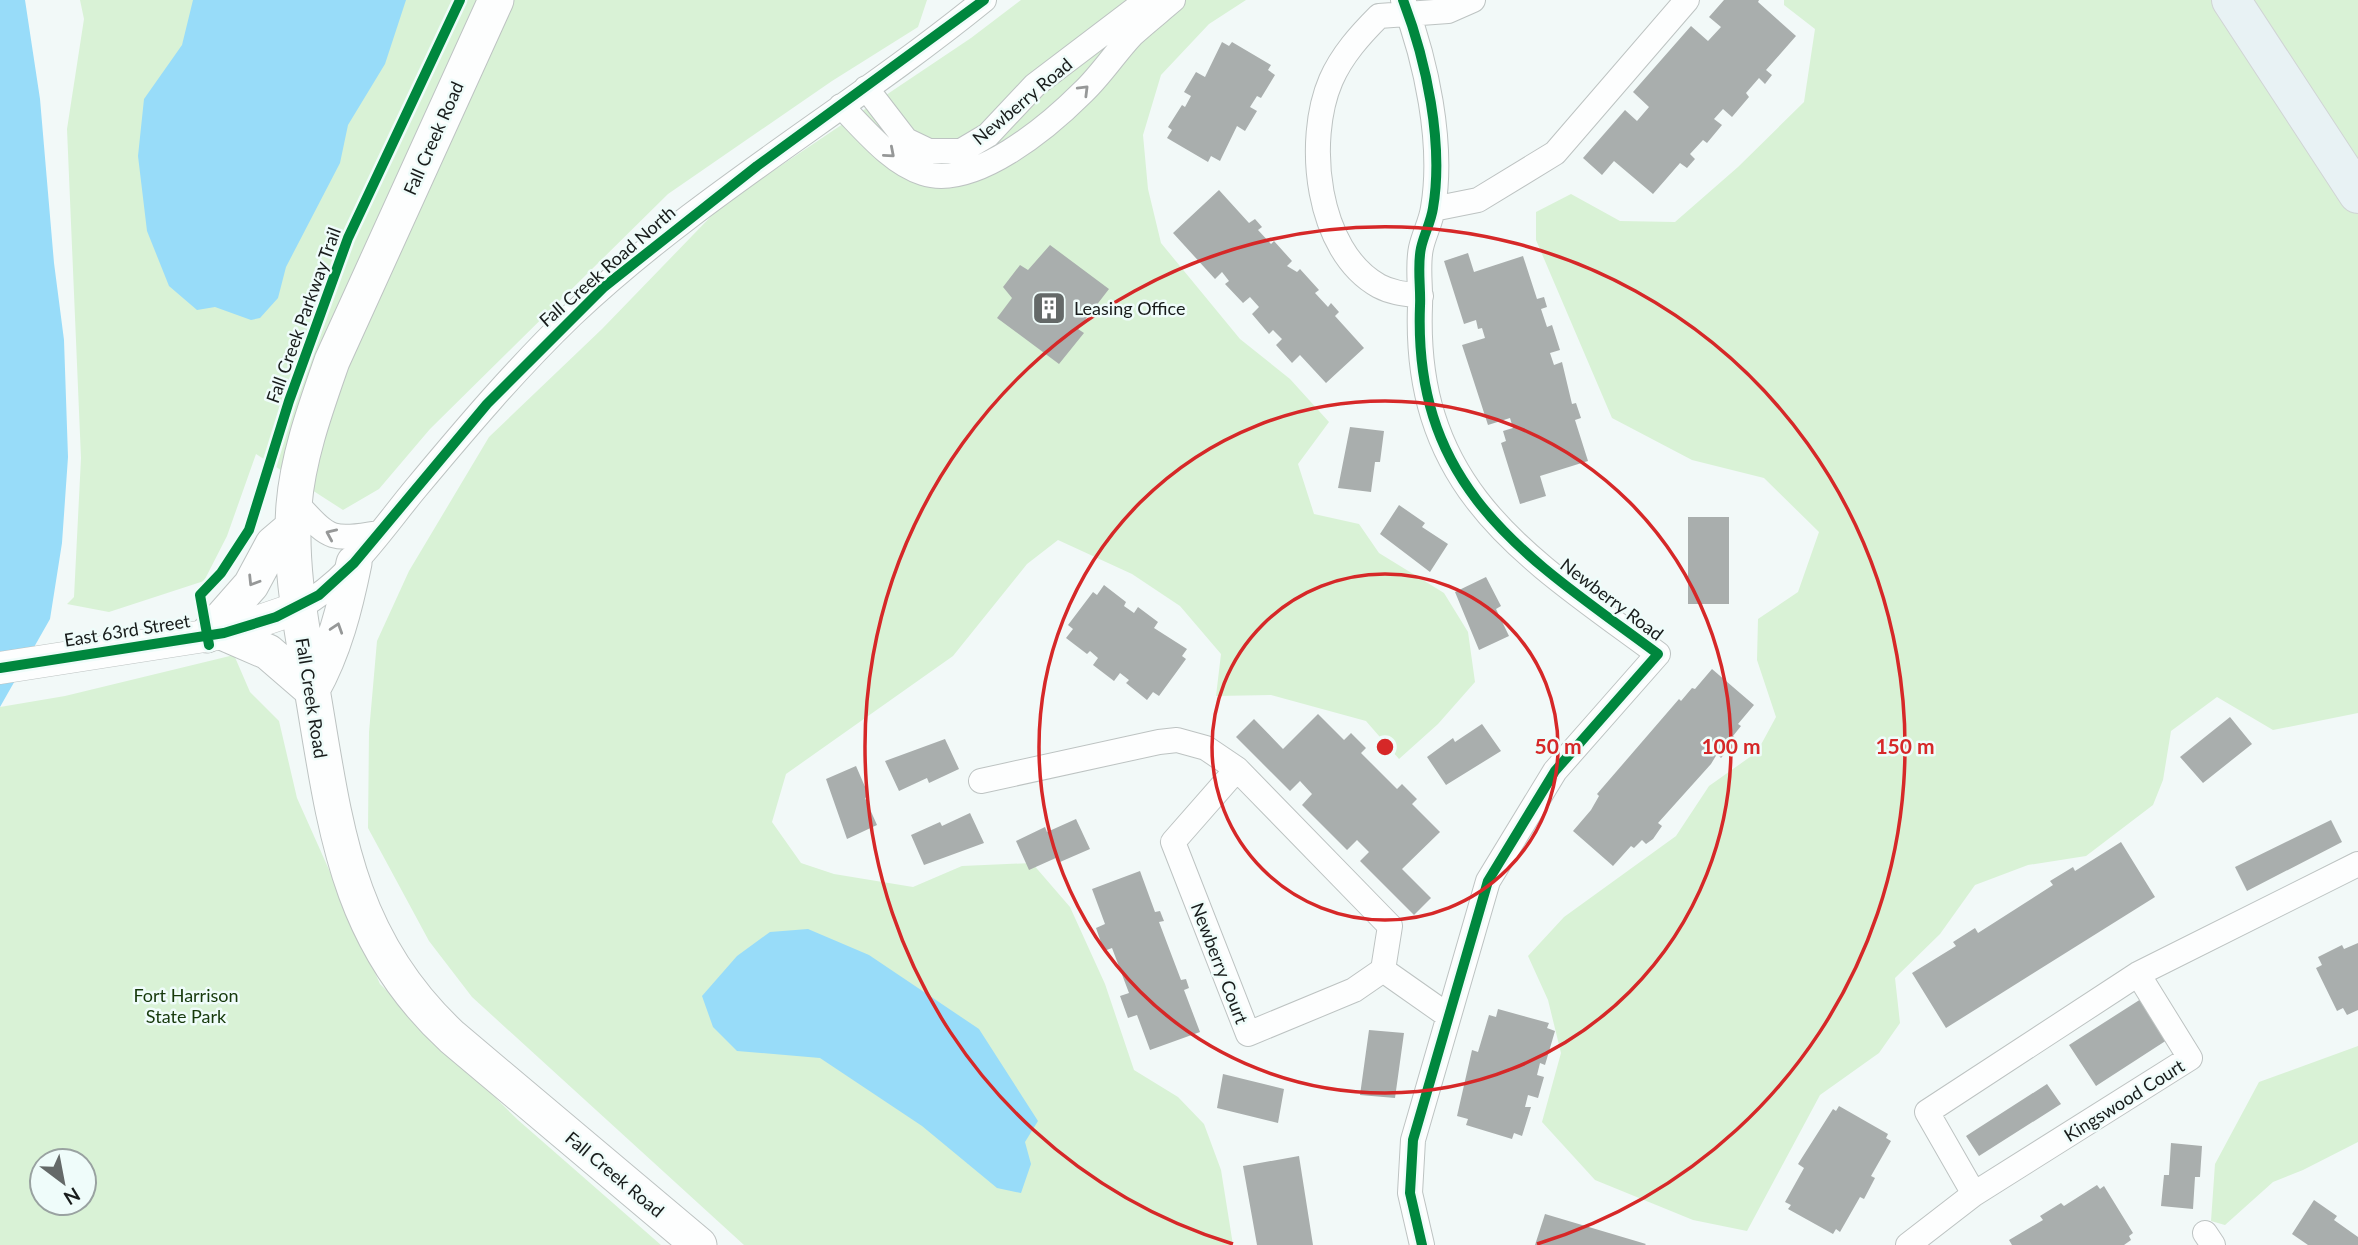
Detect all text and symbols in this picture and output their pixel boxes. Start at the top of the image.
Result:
street label: Newberry Road [968,53,1076,149]
street label: Fall Creek Road [398,78,468,198]
one-way arrow [1075,86,1088,99]
one-way arrow [882,145,895,157]
street label: Fall Creek Road North [534,201,680,331]
street label: Fall Creek Parkway Trail [261,224,345,406]
building icon: Leasing Office [1030,289,1068,327]
place label: Leasing Office [1074,297,1185,319]
one-way arrow [326,528,338,542]
street label: Newberry Road [1556,553,1668,645]
one-way arrow [249,573,262,586]
street label: East 63rd Street [62,609,192,651]
one-way arrow [329,622,344,634]
street label: Fall Creek Road [292,636,332,760]
text: 50 m [1534,733,1582,758]
text: 100 m [1701,733,1761,758]
text: 150 m [1875,733,1935,758]
centre of rings [1373,735,1397,759]
street label: Newberry Court [1187,899,1253,1027]
park label: Fort Harrison State Park [133,984,239,1027]
street label: Kingswood Court [2060,1054,2189,1146]
street label: Fall Creek Road [561,1126,669,1222]
north arrow [28,1147,98,1217]
text: N [60,1183,85,1210]

